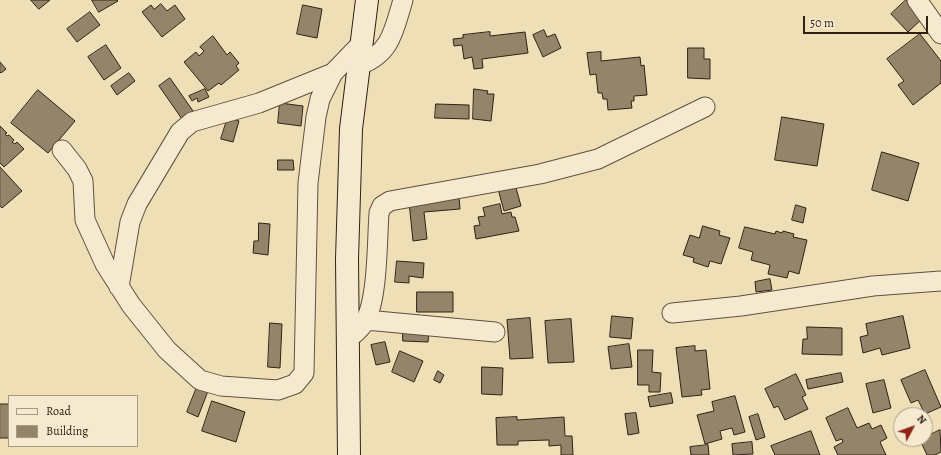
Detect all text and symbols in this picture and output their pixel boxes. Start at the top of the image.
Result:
scale bar [805,8,930,34]
text: 50 m [810,15,834,31]
legend [8,395,138,447]
text: Road [46,403,71,419]
north arrow [893,407,933,447]
text: N [913,412,930,427]
text: Building [46,423,88,439]

